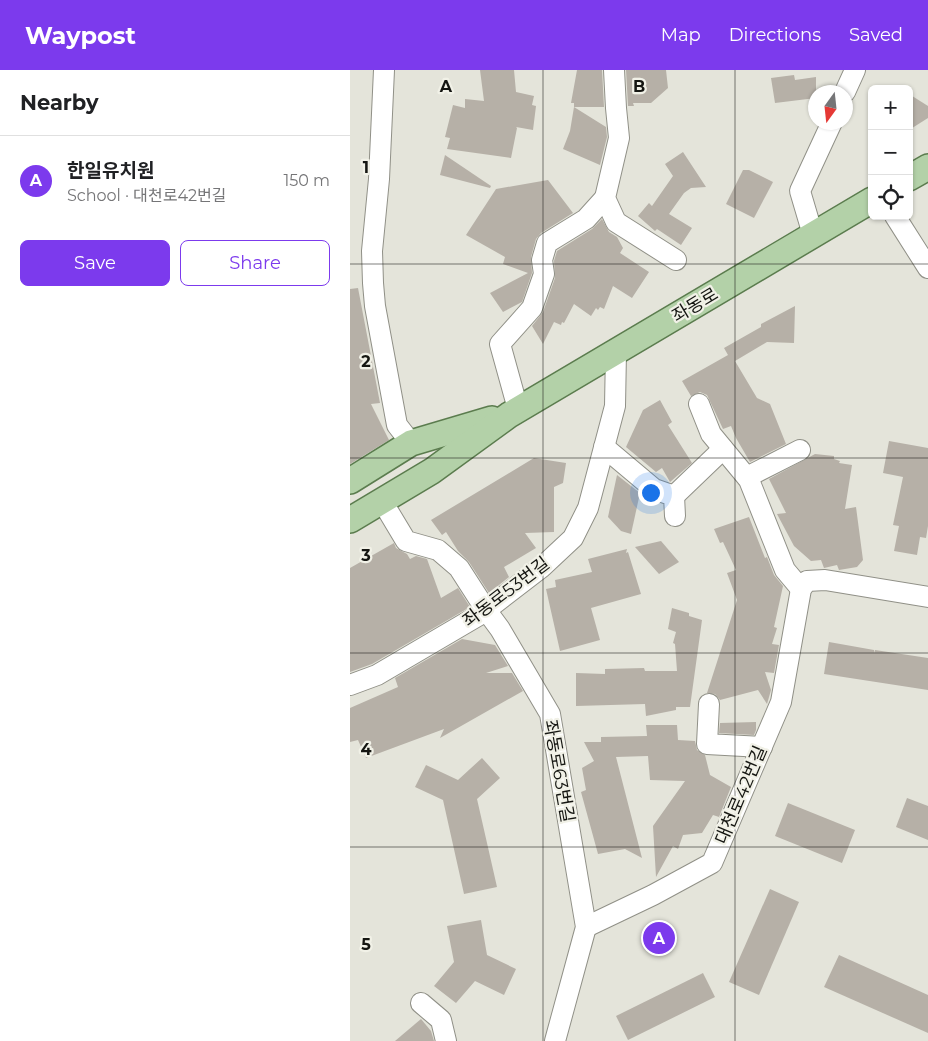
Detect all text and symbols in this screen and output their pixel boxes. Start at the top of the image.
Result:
text: Waypost [25,21,136,50]
text: Map [661,24,701,46]
text: Directions [729,24,821,46]
text: Saved [849,24,903,46]
text: A [439,77,453,96]
text: B [633,77,645,96]
north arrow [808,85,853,130]
map controls [868,85,913,220]
button: + [868,85,913,130]
text: Nearby [20,90,99,115]
button: − [868,130,913,175]
text: 1 [363,158,369,177]
text: 한일유치원 [67,159,154,182]
text: A [30,171,42,190]
text: 150 m [283,171,330,190]
button: locate [868,175,913,220]
text: School · 대천로42번길 [67,186,227,205]
button: Save [20,240,170,286]
button: Share [180,240,330,286]
street label: 좌동로 [668,283,722,327]
text: 2 [361,352,371,371]
your location [638,480,664,506]
text: 3 [360,546,371,565]
street label: 좌동로53번길 [458,552,554,632]
street label: 좌동로63번길 [539,718,579,824]
text: 4 [360,740,372,759]
street label: 대천로42번길 [710,742,772,848]
pin: A [643,919,675,957]
text: 5 [361,935,371,954]

